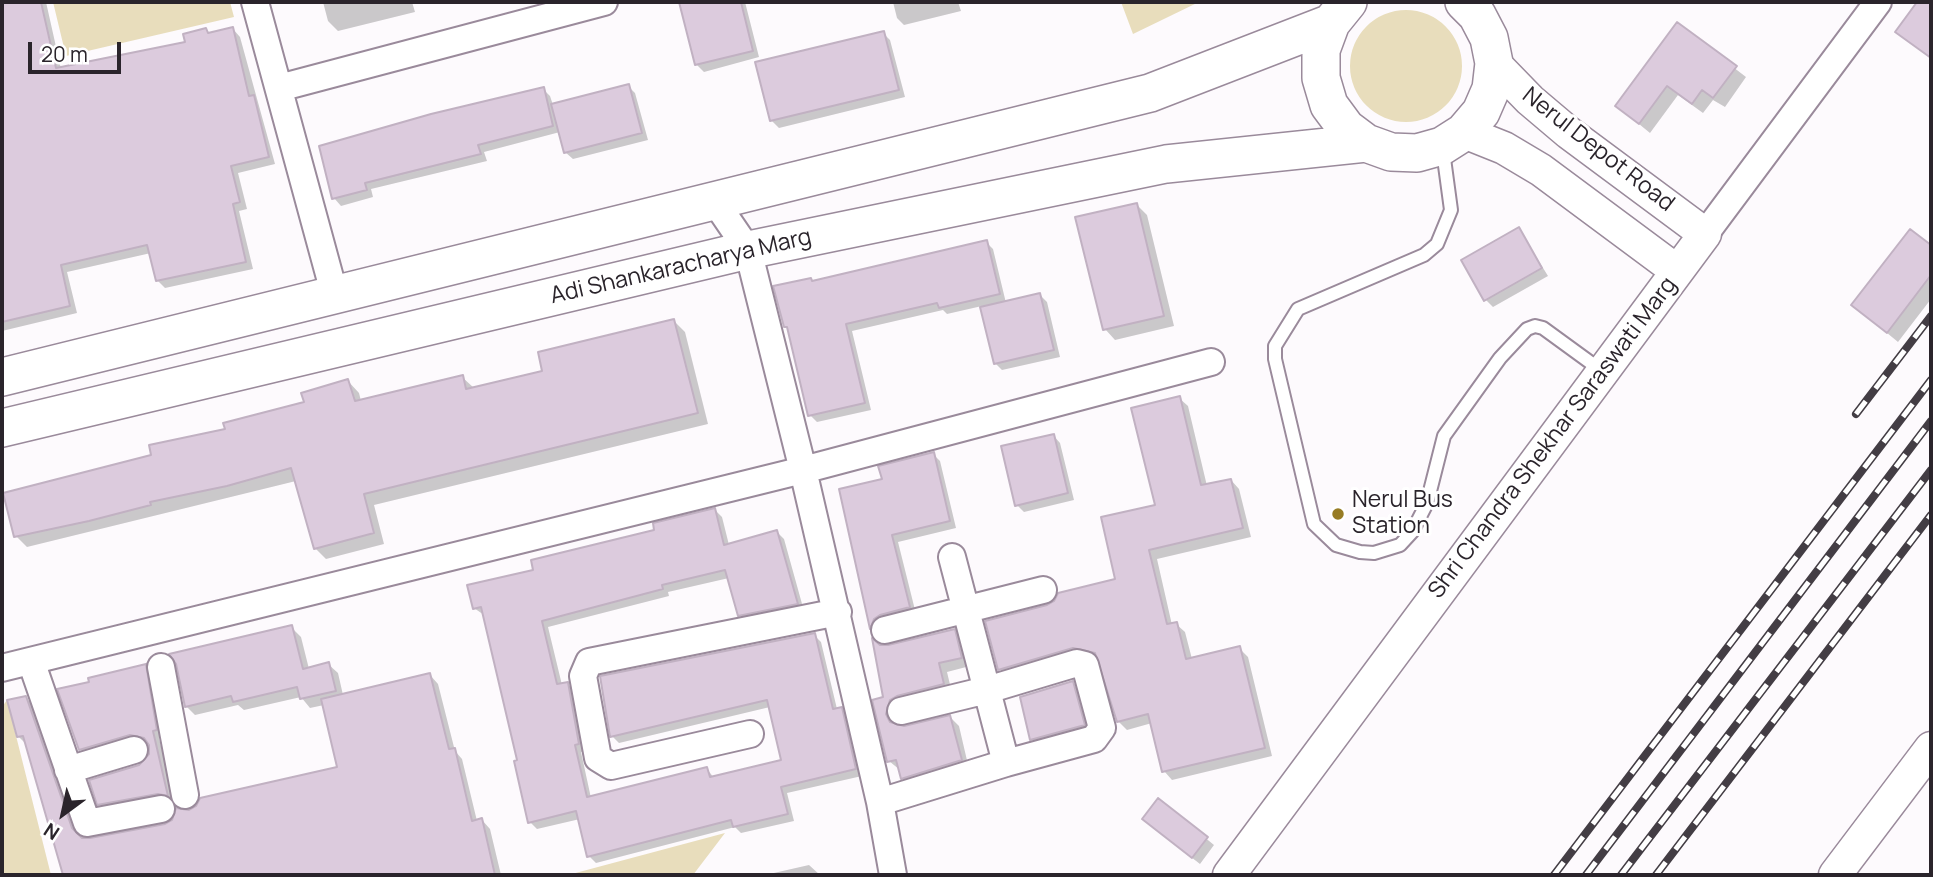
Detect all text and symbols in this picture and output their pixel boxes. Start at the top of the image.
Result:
scale bar [32,28,124,72]
text: 20 m [41,40,88,68]
street label: Nerul Depot Road [1517,82,1679,218]
street label: Adi Shankaracharya Marg [548,224,814,310]
street label: Shri Chandra Shekhar Saraswati Marg [1423,272,1683,604]
place label: Nerul Bus Station [1352,487,1453,541]
marker: Nerul Bus Station [1330,506,1346,522]
north arrow [28,779,98,849]
text: N [39,817,64,846]

